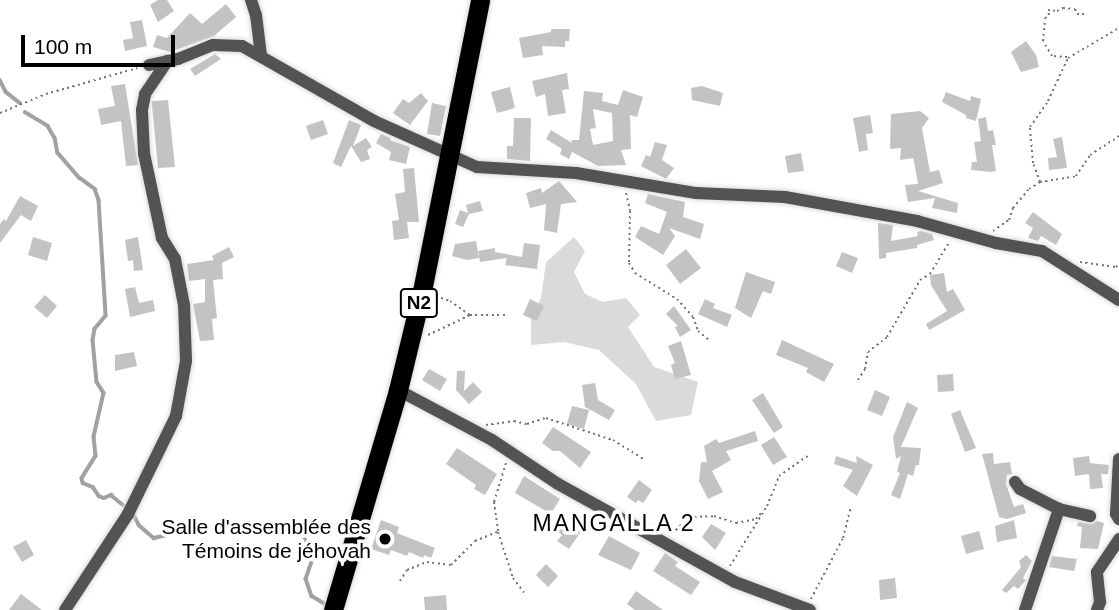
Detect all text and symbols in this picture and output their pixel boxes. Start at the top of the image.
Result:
scale bar [24,21,178,65]
text: 100 m [34,35,92,58]
road number: N2 [400,288,438,318]
district label: MANGALLA 2 [533,509,695,537]
place label: Salle d'assemblée des Témoins de jéhovah [162,514,371,564]
marker: Salle d'assemblée des Témoins de jéhovah [377,531,393,547]

